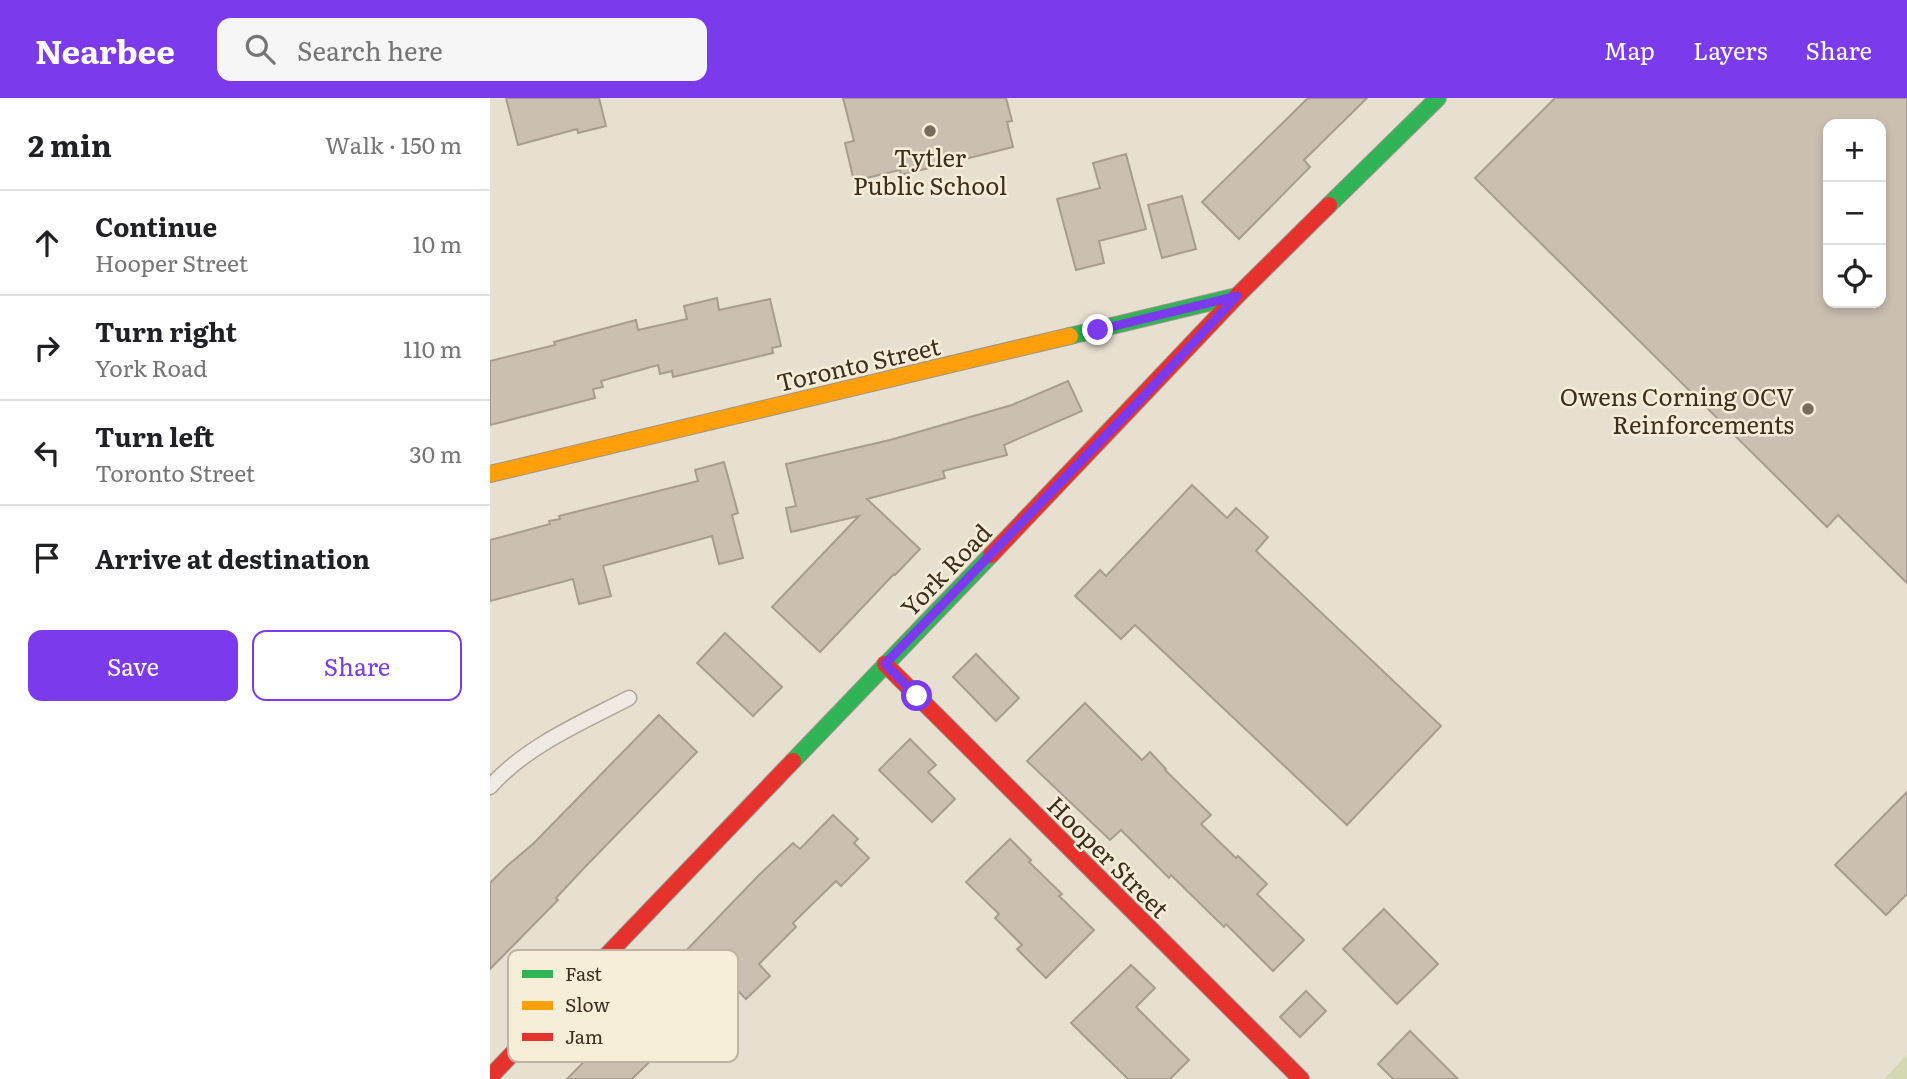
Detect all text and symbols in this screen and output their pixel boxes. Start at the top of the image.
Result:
search box [217,18,707,81]
text: Nearbee [35,25,175,74]
icon: search [241,30,279,68]
text: Search here [297,30,443,69]
text: Map [1604,32,1655,67]
text: Layers [1693,32,1767,67]
text: Share [1805,32,1872,67]
map controls [1823,119,1886,308]
button: + [1823,119,1886,182]
text: 2 min [28,122,112,166]
marker: Tytler Public School [922,123,938,139]
text: Walk · 150 m [325,127,462,161]
place label: Tytler Public School [853,139,1007,202]
button: − [1823,182,1886,245]
text: Continue [95,206,217,245]
icon: ahead [28,224,66,262]
text: 10 m [412,226,462,260]
text: Hooper Street [95,245,248,279]
button: locate [1823,245,1886,308]
text: Turn right [95,311,237,350]
route end [1082,314,1113,345]
street label: Toronto Street [773,327,944,399]
icon: right [28,329,66,367]
text: 110 m [403,331,462,365]
text: York Road [95,350,207,384]
place label: Owens Corning OCV Reinforcements [1560,378,1794,441]
marker: Owens Corning OCV Reinforcements [1800,401,1816,417]
text: Turn left [95,416,214,455]
icon: left [28,434,66,472]
text: 30 m [409,436,462,470]
text: Toronto Street [95,455,255,489]
street label: York Road [892,514,999,623]
text: Arrive at destination [95,538,370,577]
icon: arrive [28,539,66,577]
button: Save [28,630,238,701]
button: Share [252,630,462,701]
route start [901,680,932,711]
street label: Hooper Street [1040,787,1178,925]
legend [508,950,738,1062]
text: Fast [565,959,602,987]
text: Slow [565,990,610,1018]
text: Jam [565,1022,603,1050]

